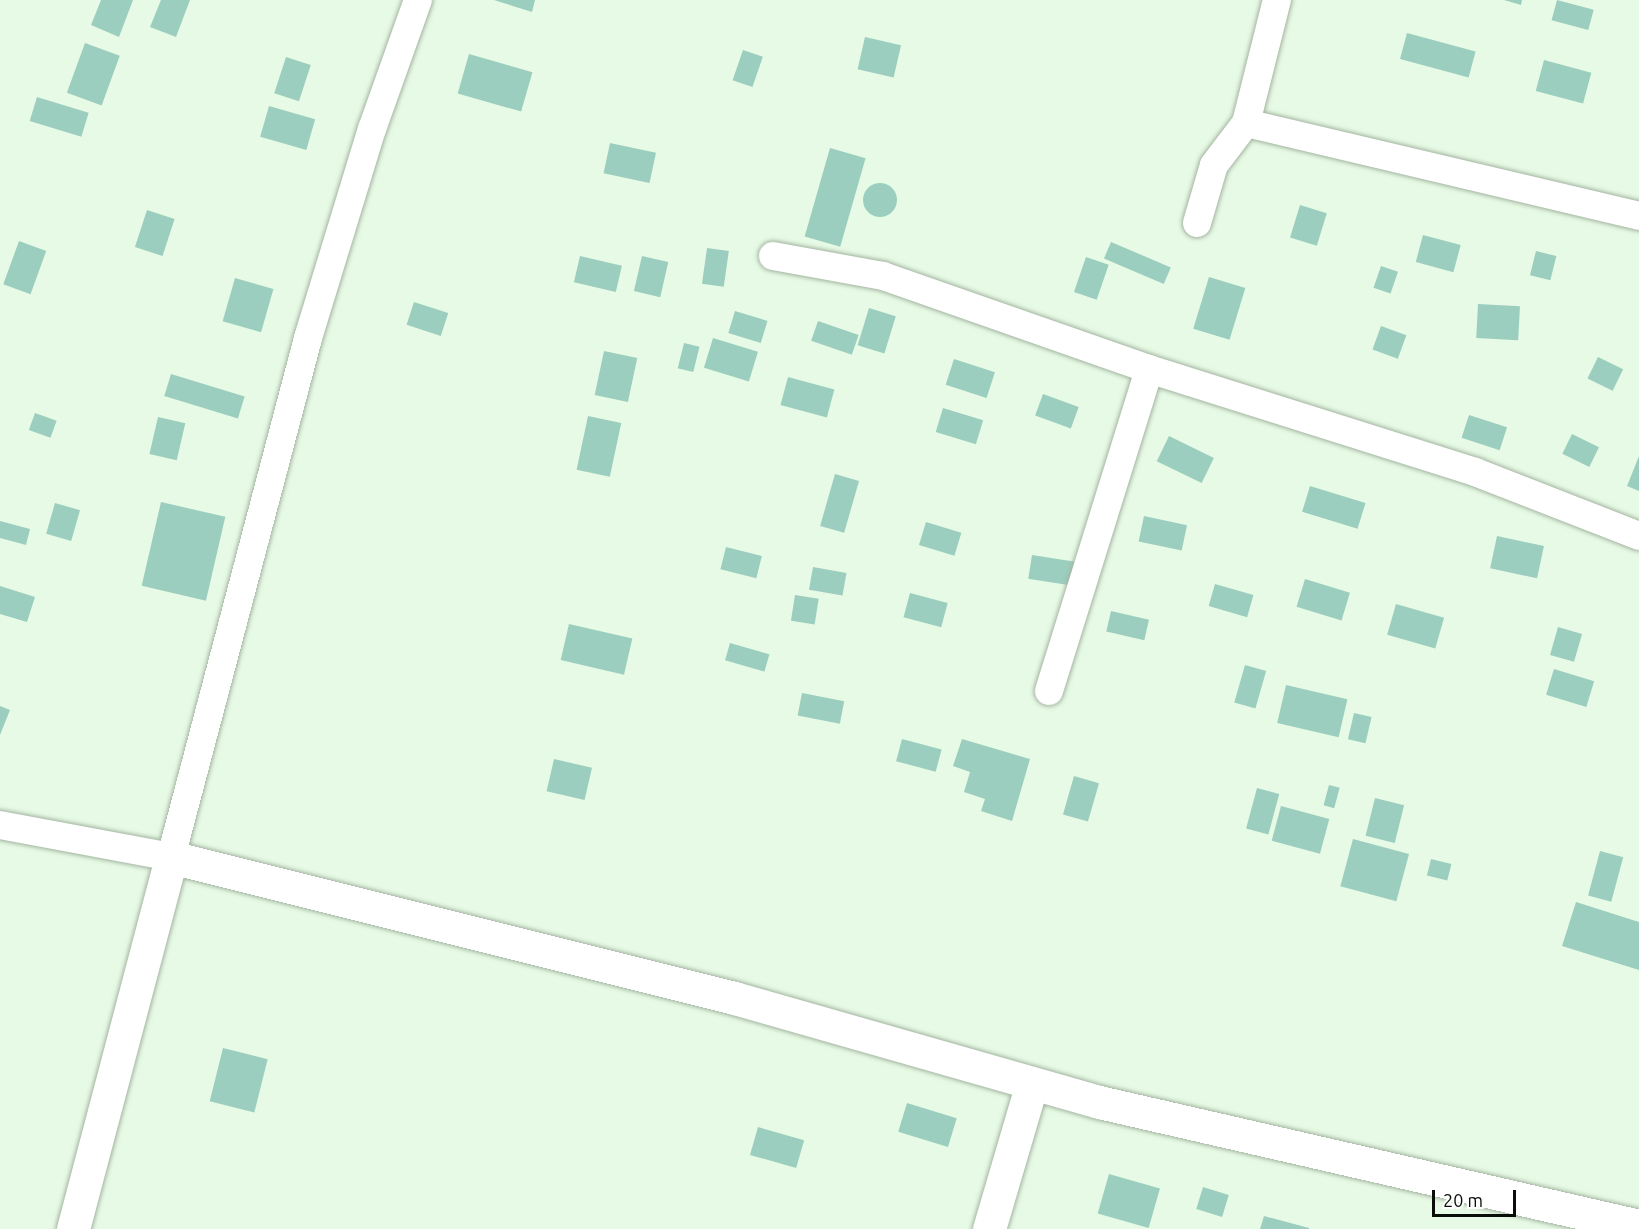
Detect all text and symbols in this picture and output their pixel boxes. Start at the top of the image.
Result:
scale bar [1435,1178,1519,1216]
text: 20 m [1443,1190,1483,1210]

